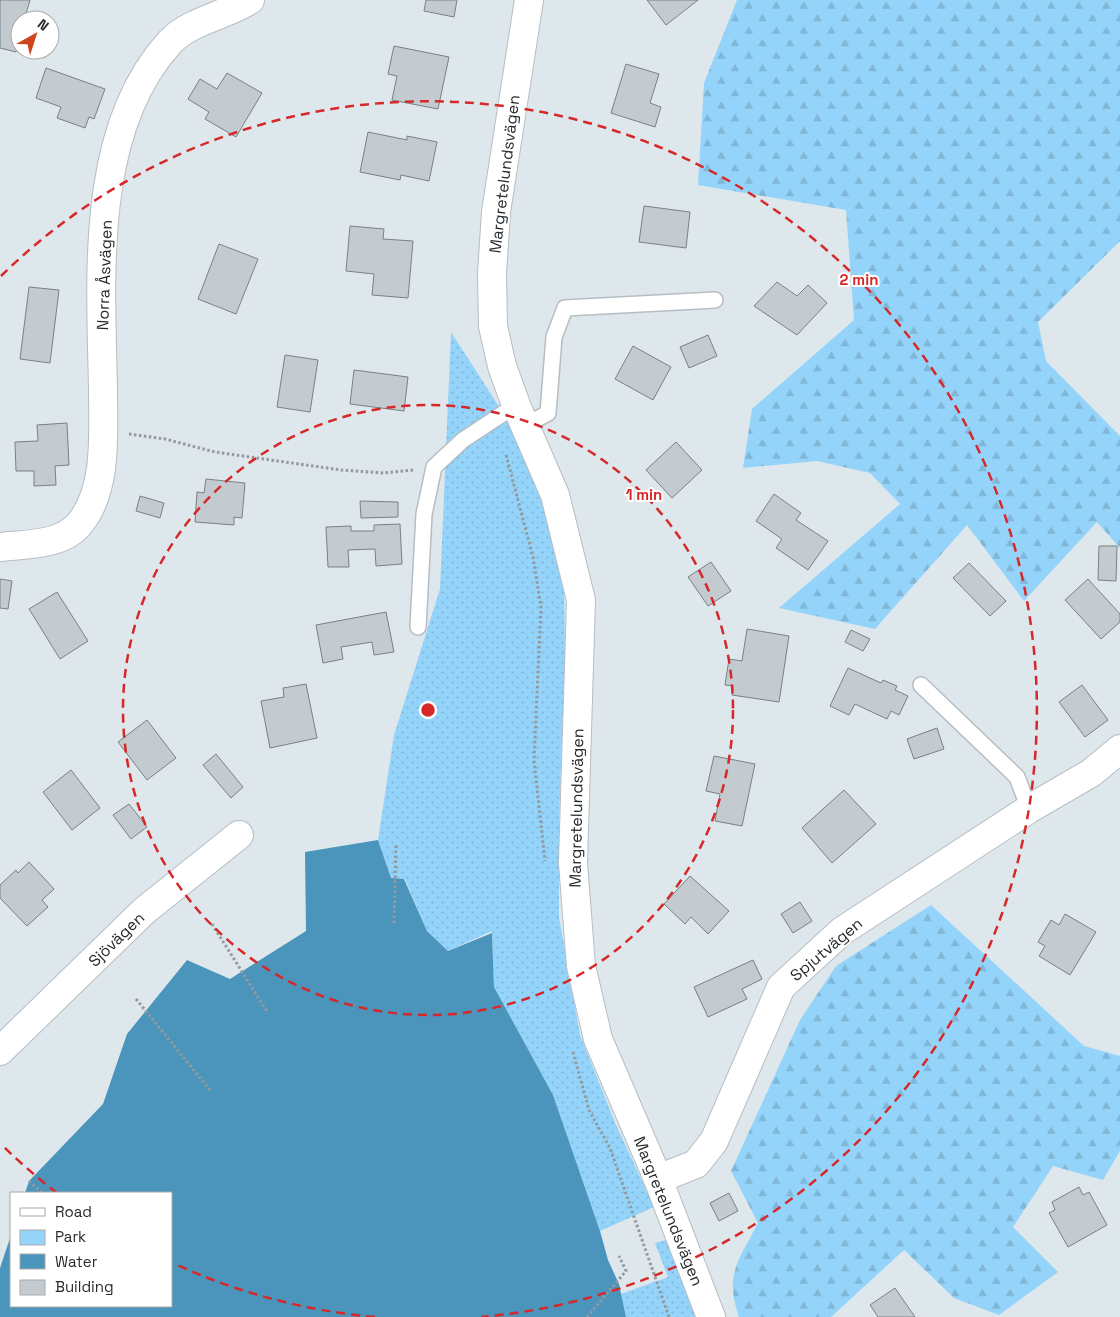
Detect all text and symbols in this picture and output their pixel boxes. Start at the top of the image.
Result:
north arrow [10,10,60,60]
text: N [34,15,52,35]
street label: Margretelundsvägen [484,94,525,254]
street label: Norra Åsvägen [92,219,117,331]
text: 2 min [840,270,878,289]
text: 1 min [626,485,662,504]
centre of rings [419,701,437,719]
street label: Margretelundsvägen [565,728,588,888]
street label: Sjövägen [84,907,149,971]
street label: Spjutvägen [786,913,867,986]
street label: Margretelundsvägen [629,1133,708,1289]
legend [10,1192,172,1307]
text: Road [55,1202,92,1221]
text: Park [55,1227,86,1246]
text: Water [55,1252,98,1271]
text: Building [55,1277,114,1296]

